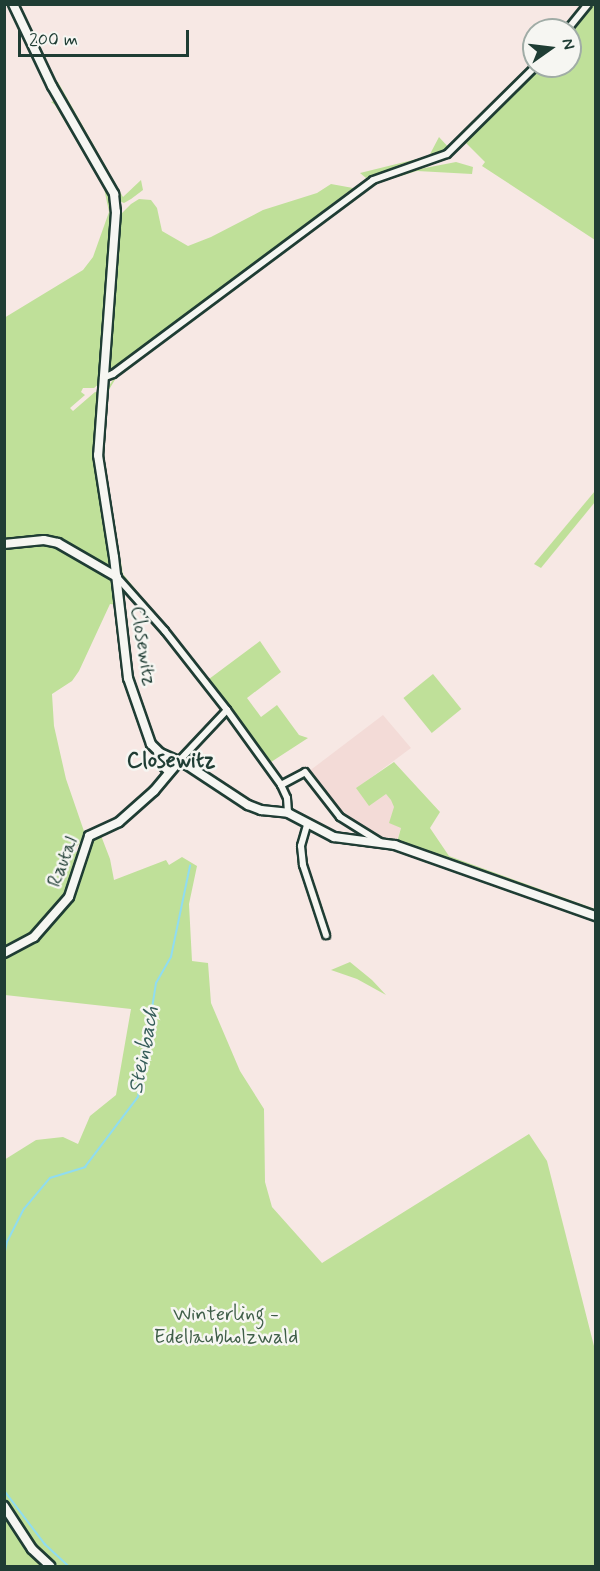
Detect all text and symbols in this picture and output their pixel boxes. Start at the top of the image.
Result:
scale bar [21,18,192,56]
north arrow [522,18,582,78]
text: 200 m [29,28,78,52]
text: N [557,36,579,52]
street label: Closewitz [125,604,161,688]
district label: Closewitz [127,749,215,775]
street label: Rautal [42,833,84,891]
water label: Steinbach [123,1004,165,1096]
park label: Winterling - Edellaubholzwald [154,1303,298,1350]

